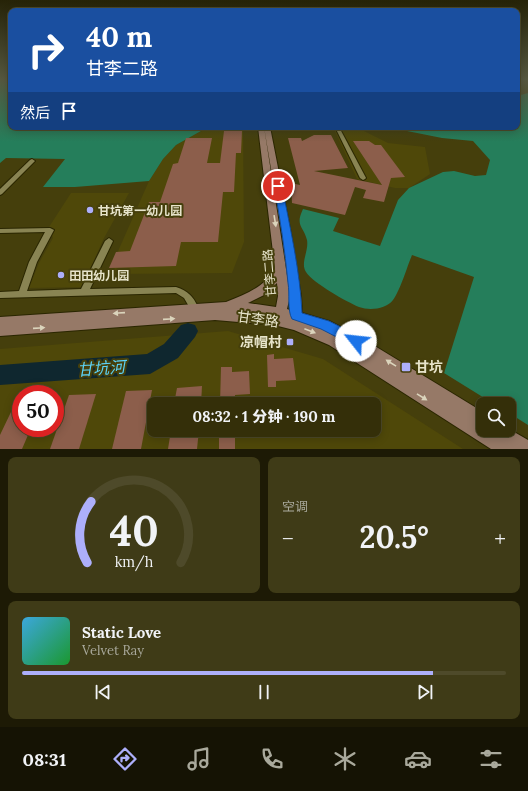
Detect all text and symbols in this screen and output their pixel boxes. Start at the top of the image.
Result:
text: 40 m [86,19,152,55]
icon: right [20,24,72,76]
text: 甘李二路 [86,57,158,80]
icon: arrive [58,100,80,122]
text: 然后 [20,103,50,122]
pin [261,169,295,203]
icon: arrive [267,175,289,197]
place label: 甘坑第一幼儿园 [98,203,182,218]
marker: 甘坑第一幼儿园 [85,205,95,215]
one-way arrow [272,215,278,227]
street label: 甘李二路 [259,248,279,298]
place label: 田田幼儿园 [69,268,129,283]
marker: 田田幼儿园 [56,270,66,280]
street label: 甘李路 [236,307,280,331]
one-way arrow [113,309,125,316]
one-way arrow [162,315,175,322]
position arrow [335,320,377,362]
one-way arrow [33,325,45,332]
one-way arrow [305,329,317,335]
place label: 凉帽村 [240,333,282,351]
marker: 凉帽村 [285,337,295,347]
water label: 甘坑河 [76,356,129,380]
place label: 甘坑 [415,358,443,376]
one-way arrow [386,359,396,367]
marker: 甘坑 [400,361,412,373]
speed limit sign: 50 [12,385,64,437]
one-way arrow [417,393,428,400]
map controls [476,397,516,437]
button: search [476,397,516,437]
text: 08:32 · 1 分钟 · 190 m [193,407,335,426]
text: 空调 [282,498,308,515]
text: 40 [109,504,159,557]
text: 20.5° [359,518,429,556]
text: − [282,524,294,552]
text: + [494,524,506,552]
text: km/h [115,553,154,572]
text: Static Love [82,623,161,642]
text: Velvet Ray [82,642,144,659]
icon: previous [92,681,114,703]
icon: pause [253,681,275,703]
icon: next [414,681,436,703]
icon: directions [111,745,139,773]
icon: music [185,745,213,773]
icon: phone [258,745,286,773]
icon: climate [331,745,359,773]
icon: car [404,745,432,773]
icon: filters [477,745,505,773]
text: 08:31 [23,748,66,771]

